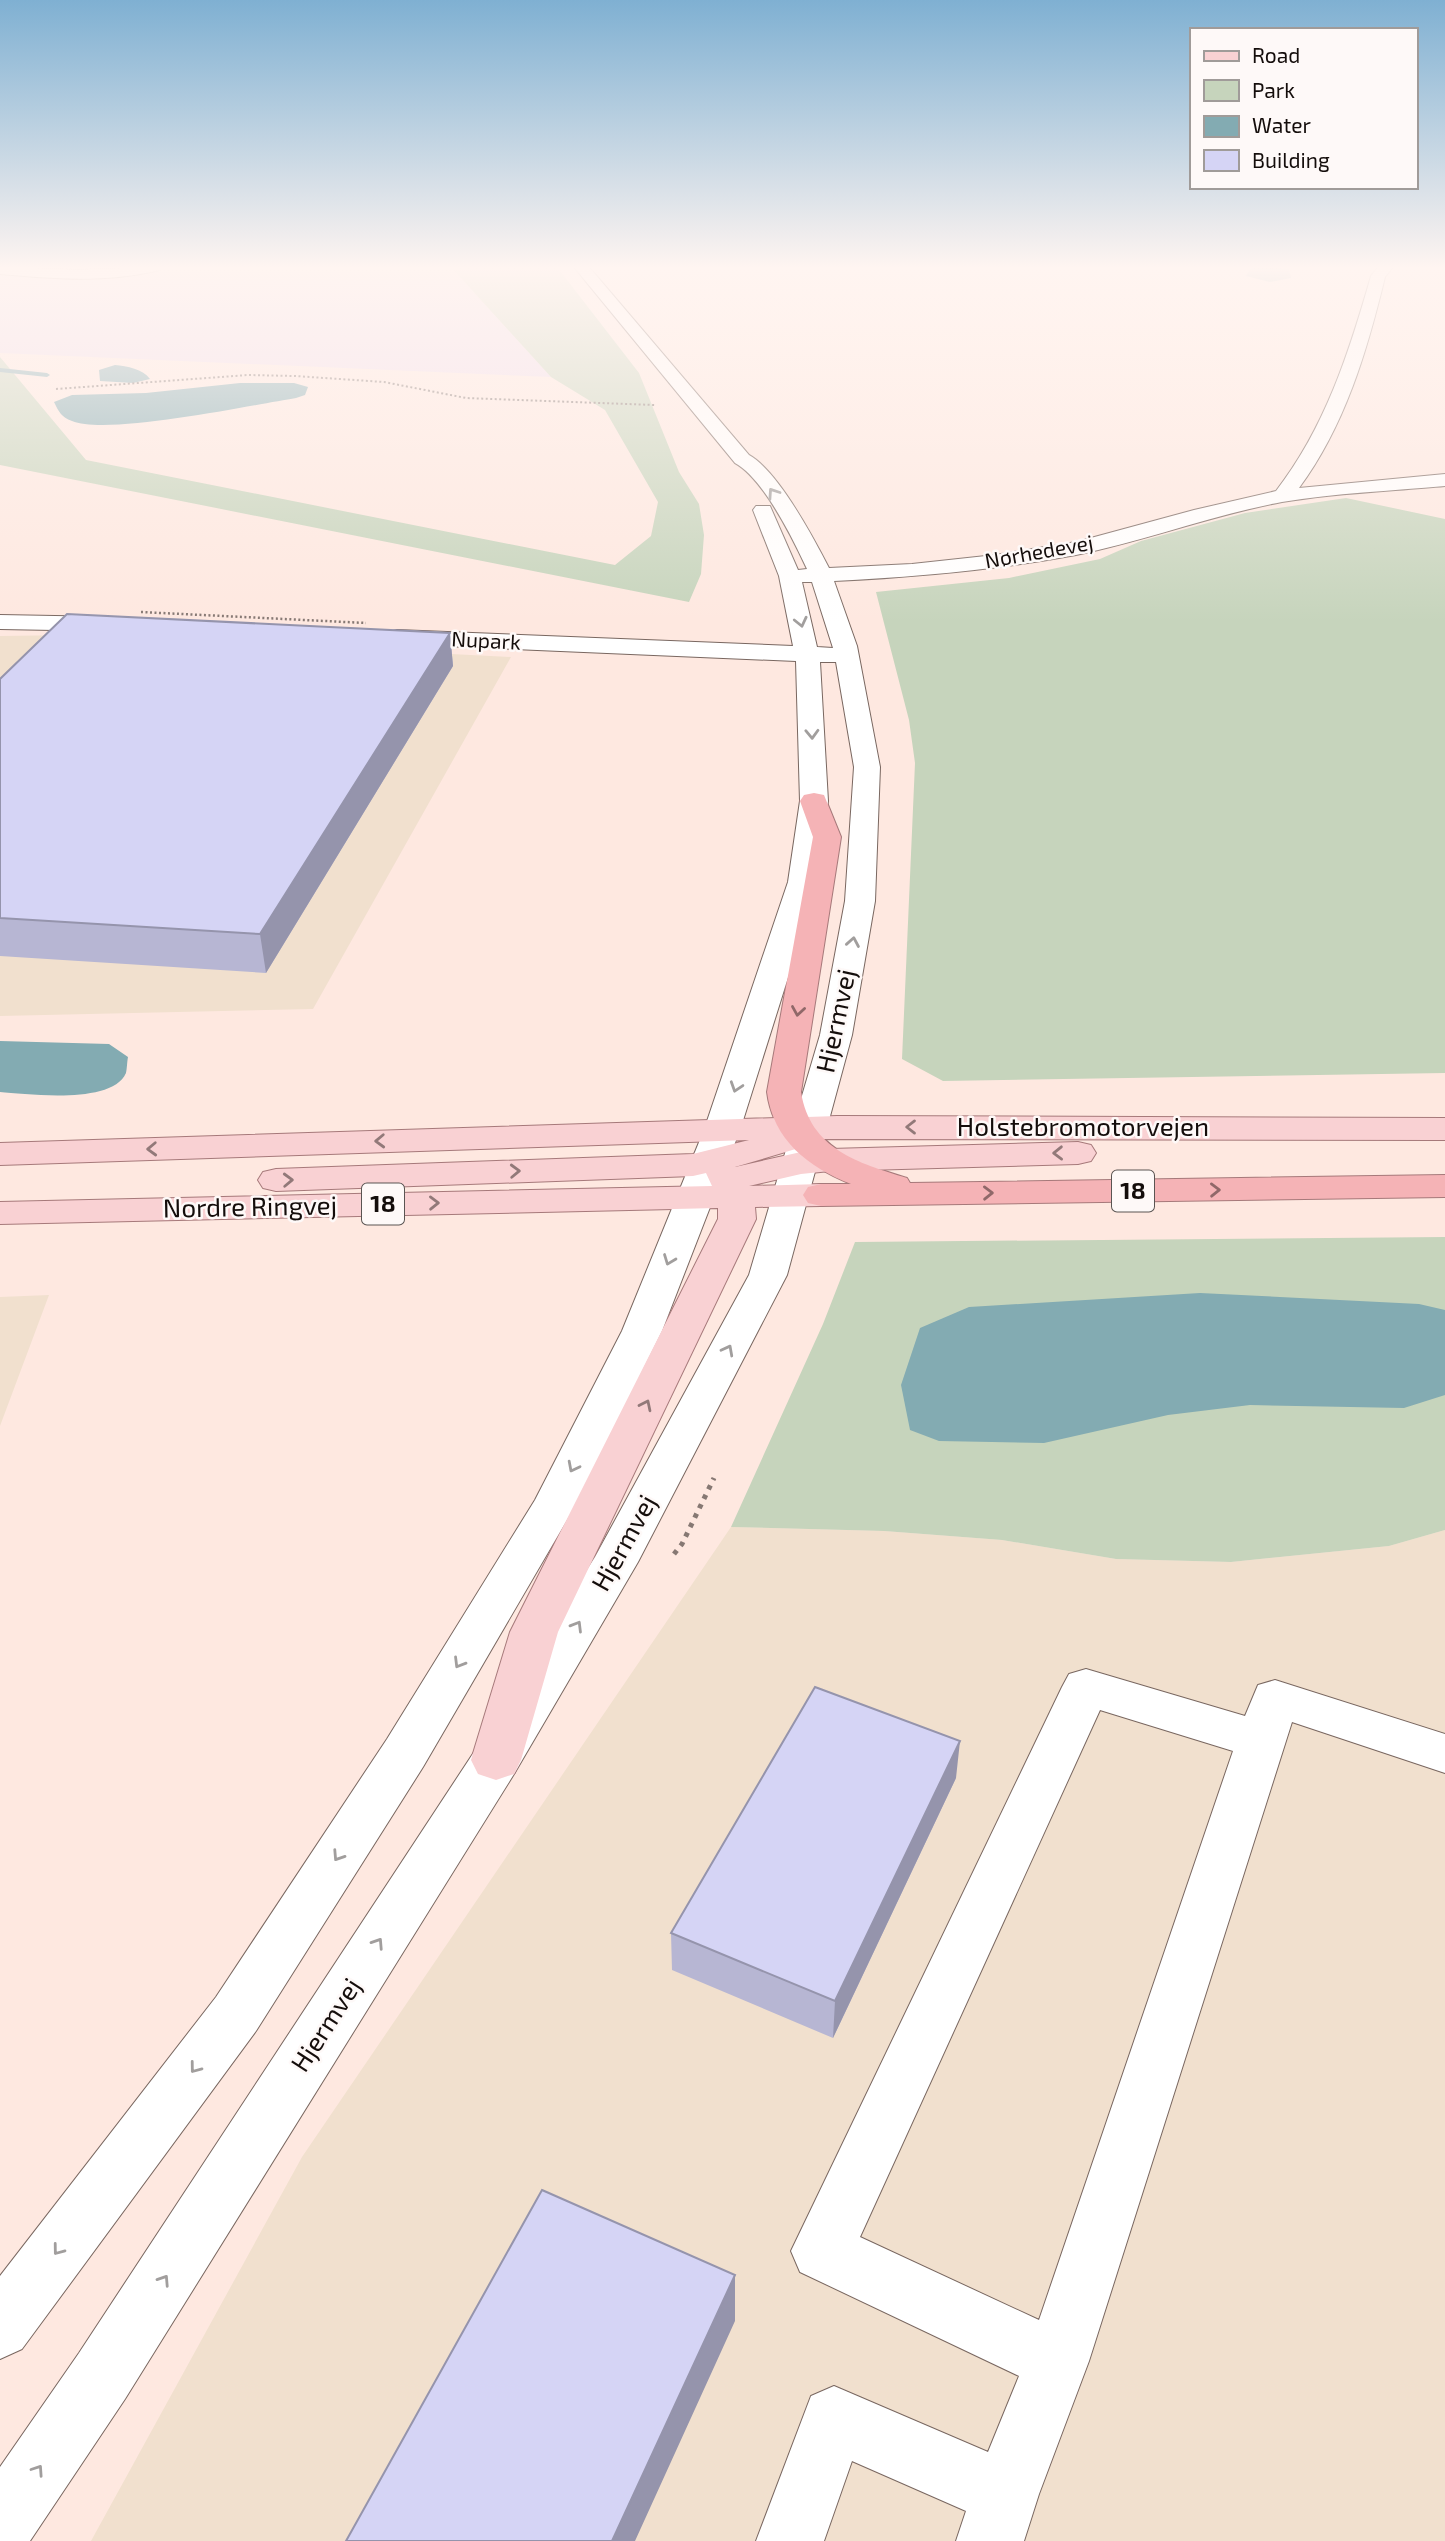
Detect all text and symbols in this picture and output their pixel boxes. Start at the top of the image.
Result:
legend [1190,28,1417,189]
text: Road [1252,42,1300,67]
text: Park [1252,77,1295,102]
text: Water [1252,112,1311,137]
text: Building [1252,147,1330,172]
one-way arrow [769,488,782,501]
street label: Nørhedevej [983,529,1095,573]
one-way arrow [793,615,807,627]
street label: Nupark [451,625,522,654]
one-way arrow [804,729,819,740]
one-way arrow [844,936,859,948]
street label: Hjermvej [808,966,861,1075]
one-way arrow [791,1006,806,1017]
one-way arrow [730,1080,744,1093]
street label: Holstebromotorvejen [957,1110,1209,1141]
one-way arrow [906,1119,916,1135]
one-way arrow [374,1134,385,1149]
one-way arrow [147,1141,157,1157]
one-way arrow [1053,1145,1063,1161]
one-way arrow [510,1163,521,1178]
road number: 18 [1112,1170,1154,1212]
one-way arrow [283,1172,294,1187]
one-way arrow [1210,1182,1221,1197]
road number: 18 [362,1184,404,1224]
one-way arrow [983,1185,993,1201]
street label: Nordre Ringvej [163,1188,337,1223]
one-way arrow [429,1195,440,1210]
one-way arrow [664,1254,678,1266]
one-way arrow [720,1345,734,1357]
one-way arrow [637,1400,651,1412]
one-way arrow [568,1459,582,1472]
street label: Hjermvej [584,1489,662,1596]
one-way arrow [568,1620,581,1633]
one-way arrow [454,1656,467,1669]
one-way arrow [334,1848,347,1861]
one-way arrow [370,1938,383,1951]
street label: Hjermvej [283,1972,366,2077]
one-way arrow [191,2060,203,2073]
one-way arrow [54,2242,66,2255]
one-way arrow [155,2274,168,2287]
one-way arrow [30,2464,43,2477]

